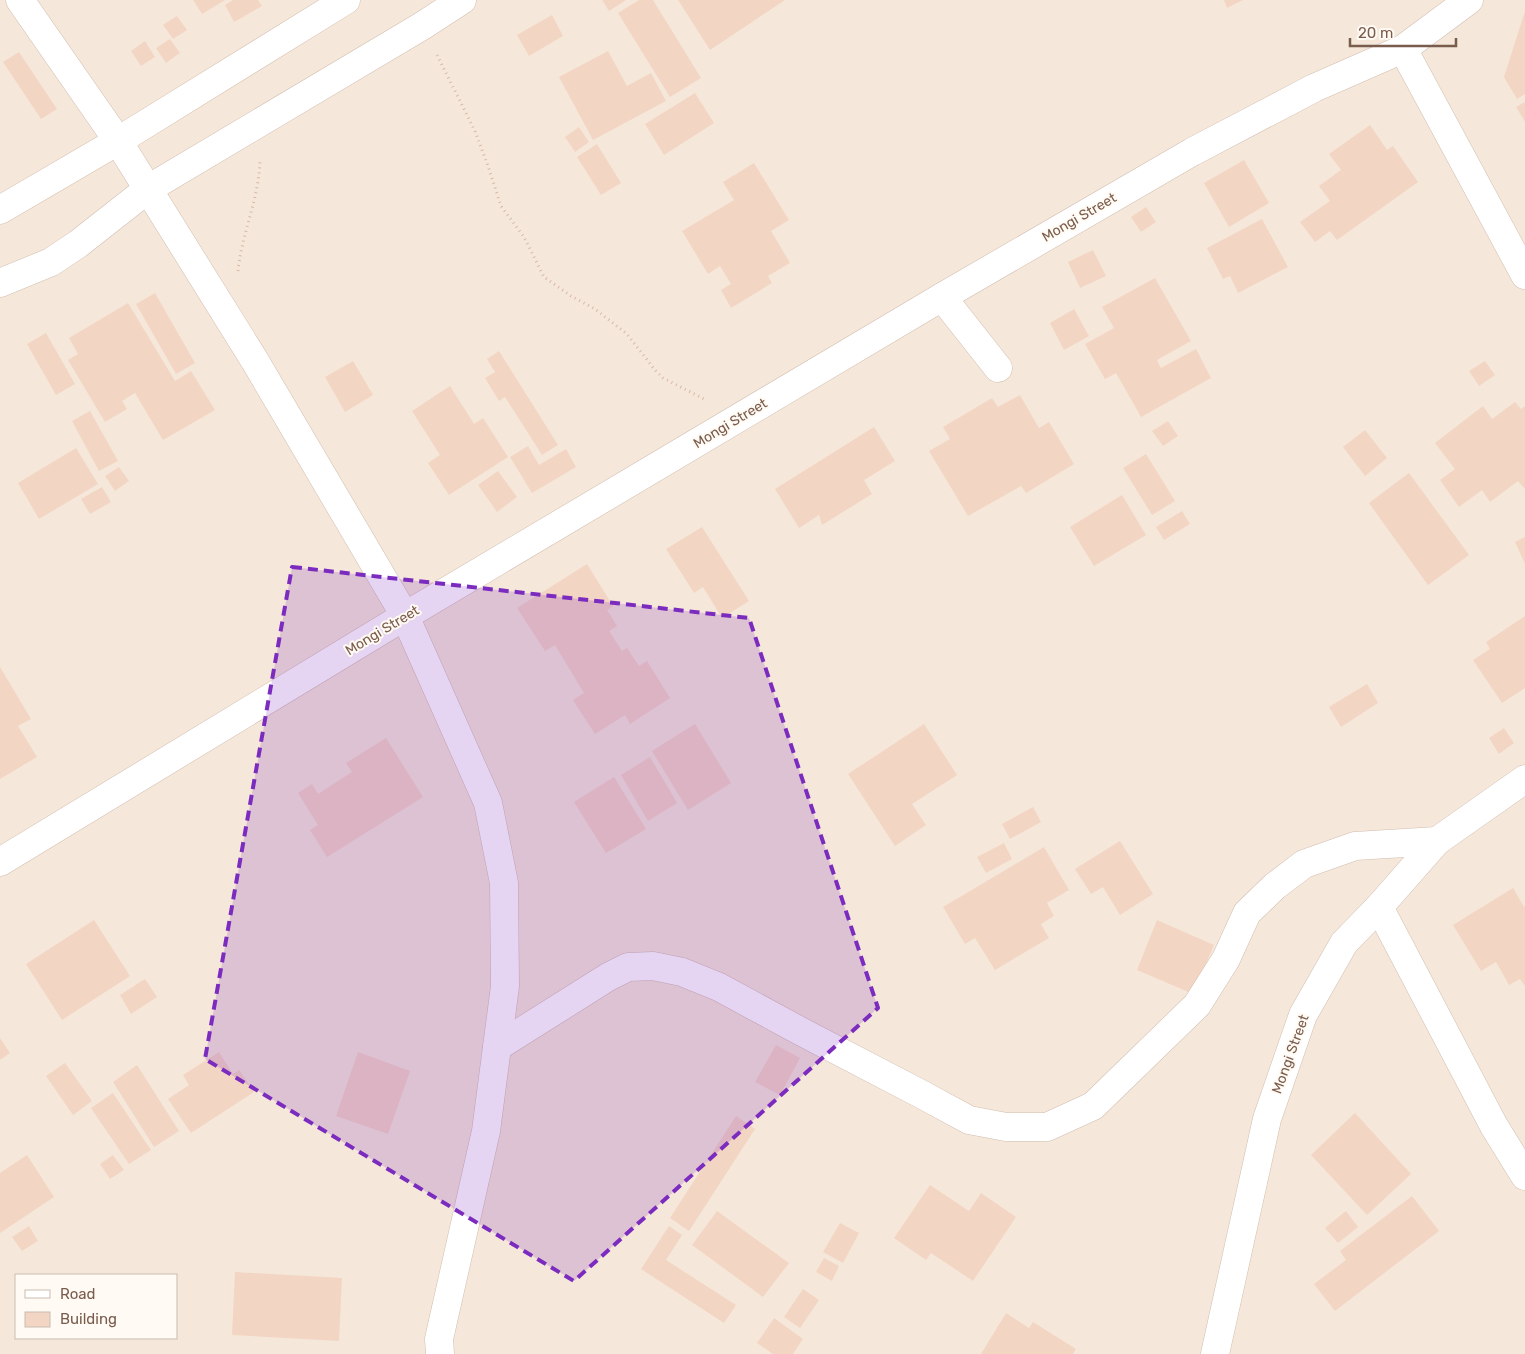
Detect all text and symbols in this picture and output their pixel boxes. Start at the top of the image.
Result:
scale bar [1350,15,1456,47]
text: 20 m [1358,24,1393,42]
street label: Mongi Street [1039,189,1120,246]
street label: Mongi Street [690,394,771,452]
street label: Mongi Street [342,601,423,659]
street label: Mongi Street [1268,1012,1313,1096]
legend [15,1274,178,1339]
text: Road [60,1285,96,1303]
text: Building [60,1310,117,1328]

